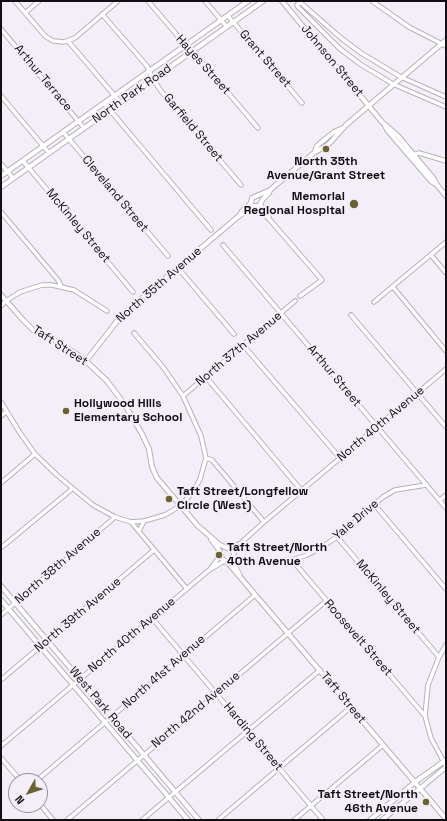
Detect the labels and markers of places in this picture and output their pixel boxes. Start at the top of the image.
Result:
marker: North 35th Avenue/Grant Street [321,144,331,154]
place label: North 35th Avenue/Grant Street [267,155,385,183]
place label: Memorial Regional Hospital [244,190,345,218]
marker: Memorial Regional Hospital [348,198,360,210]
place label: Hollywood Hills Elementary School [74,397,182,425]
marker: Hollywood Hills Elementary School [61,406,71,416]
place label: Taft Street/Longfellow Circle (West) [177,485,308,513]
marker: Taft Street/Longfellow Circle (West) [164,494,174,504]
place label: Taft Street/North 40th Avenue [227,541,327,569]
marker: Taft Street/North 40th Avenue [214,550,224,560]
place label: Taft Street/North 46th Avenue [318,788,418,816]
marker: Taft Street/North 46th Avenue [421,797,431,807]

